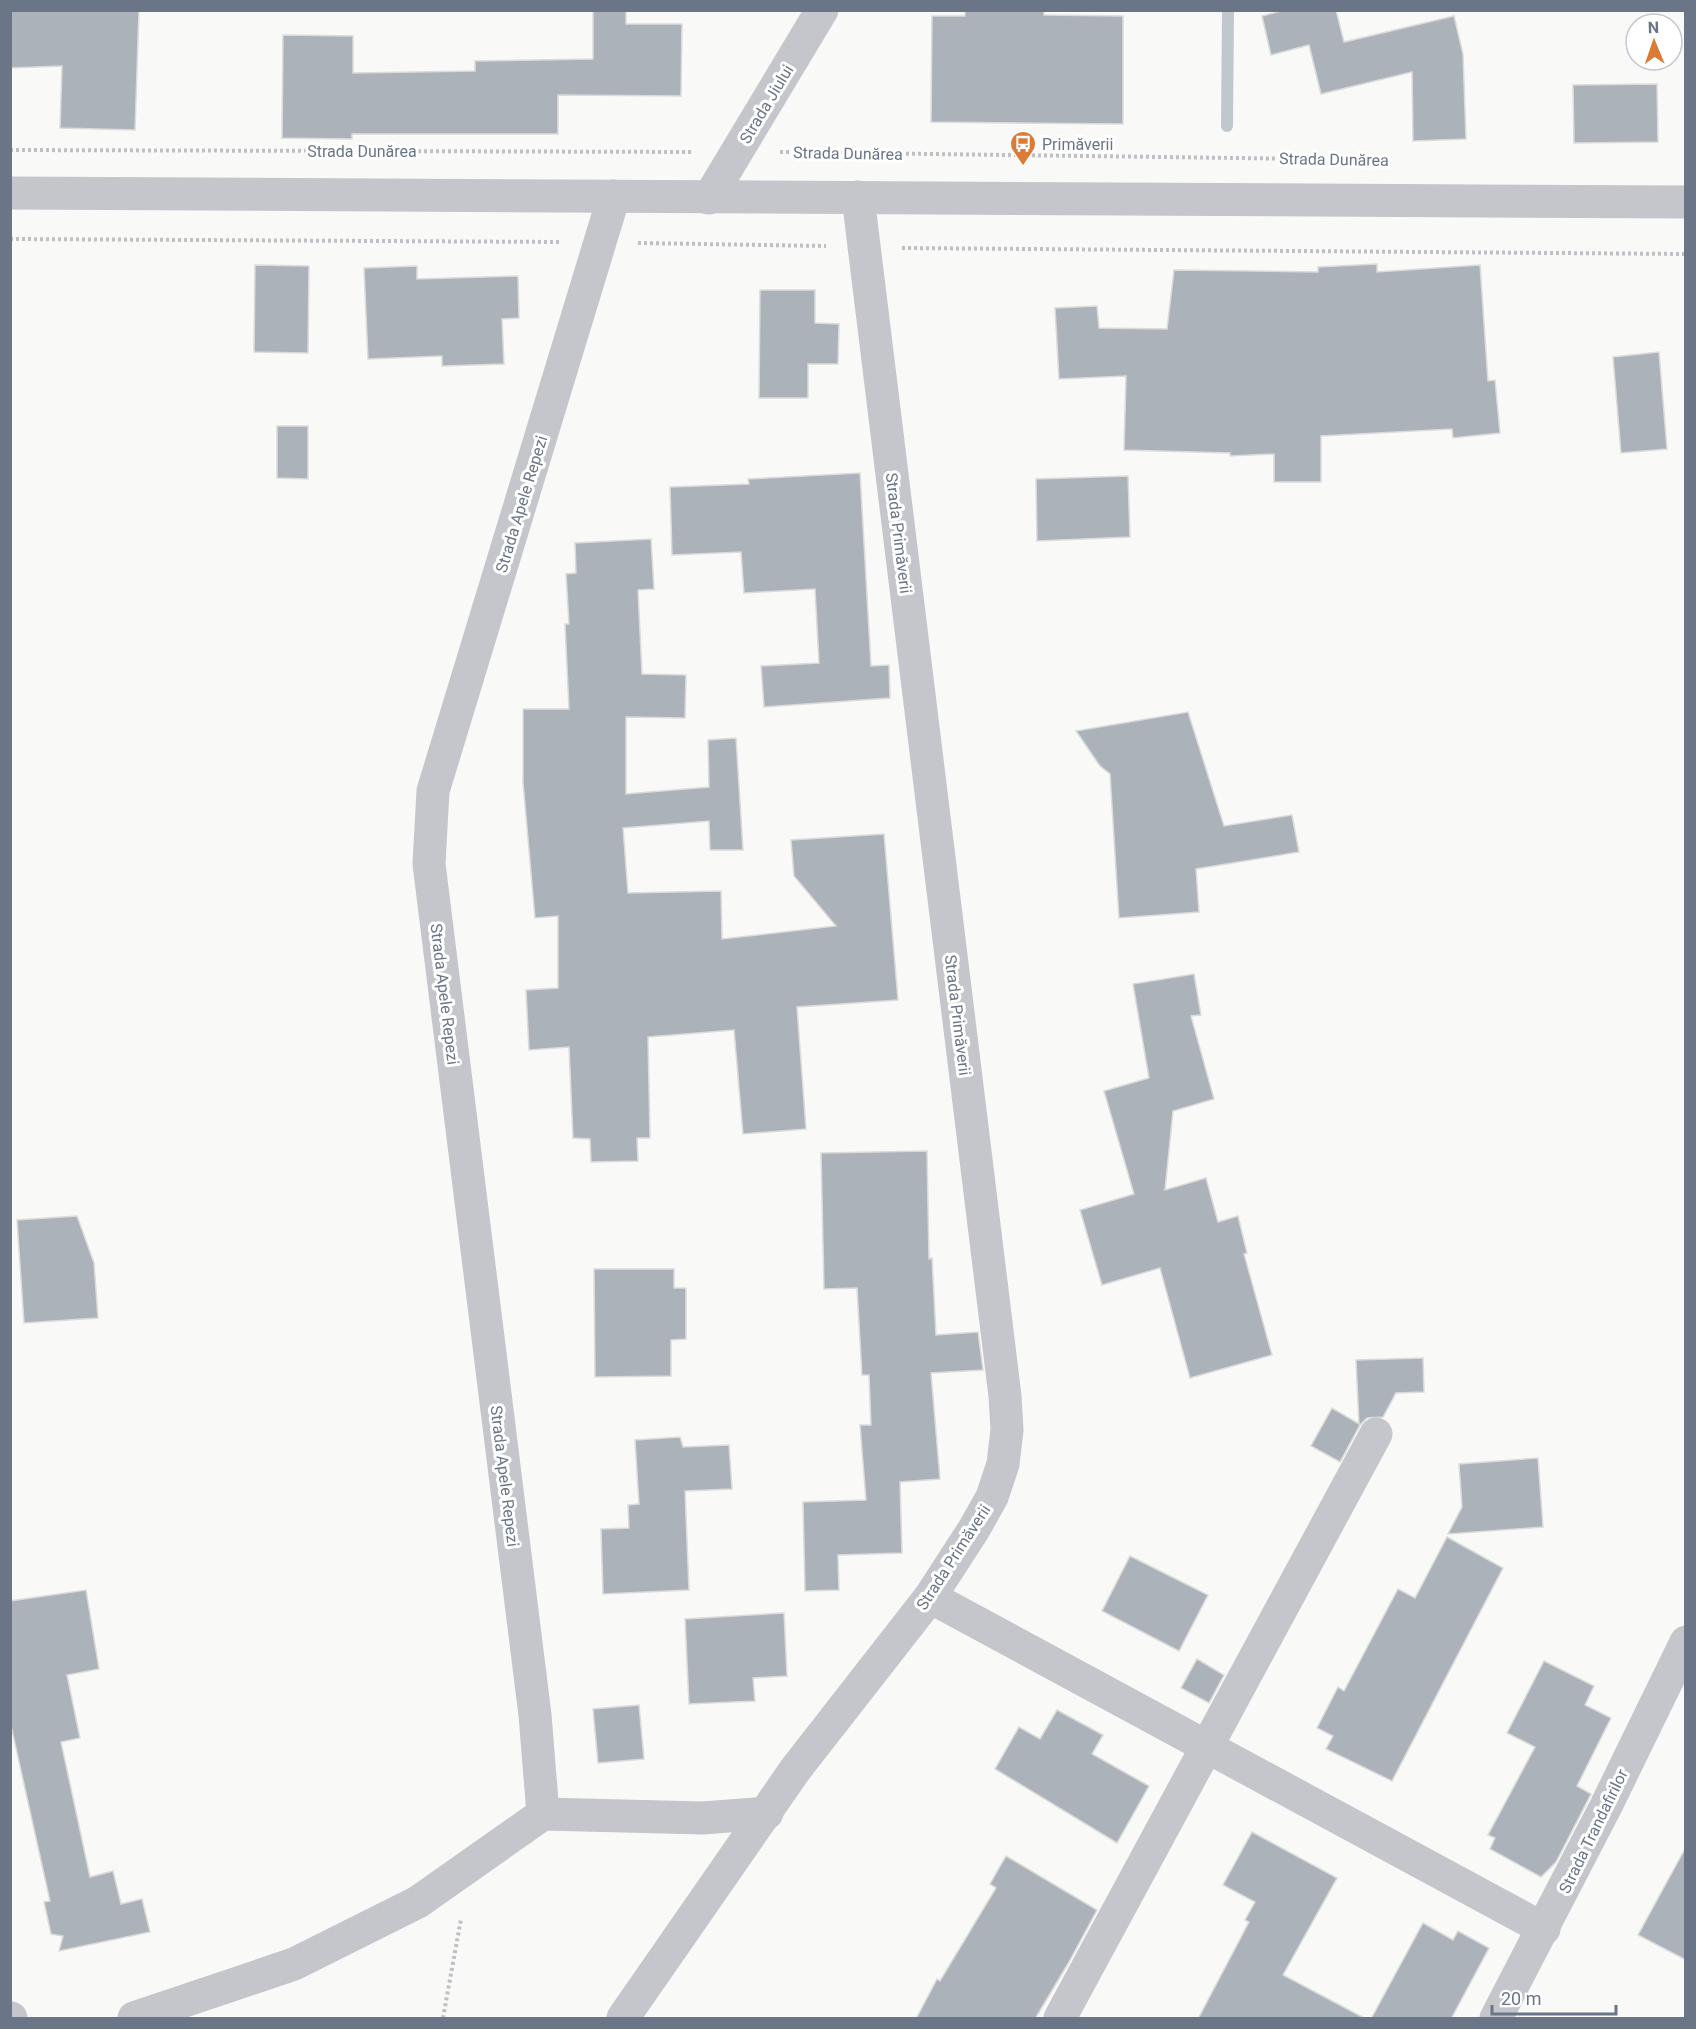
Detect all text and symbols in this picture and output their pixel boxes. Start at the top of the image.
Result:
north arrow [1624,12,1684,72]
text: N [1648,18,1659,37]
street label: Strada Jiului [736,61,797,147]
bus stop icon: Primăverii [1008,129,1038,167]
place label: Primăverii [1042,135,1113,154]
street label: Strada Dunărea [307,142,417,161]
street label: Strada Dunărea [793,143,903,164]
street label: Strada Dunărea [1279,149,1389,170]
street label: Strada Apele Repezi [492,433,551,575]
street label: Strada Primăverii [882,472,915,595]
street label: Strada Apele Repezi [426,922,463,1066]
street label: Strada Primăverii [941,954,974,1077]
street label: Strada Apele Repezi [486,1404,523,1548]
street label: Strada Primăverii [912,1501,995,1613]
street label: Strada Trandafirilor [1555,1765,1632,1896]
scale bar [1492,1978,1616,2016]
text: 20 m [1501,1988,1541,2009]

